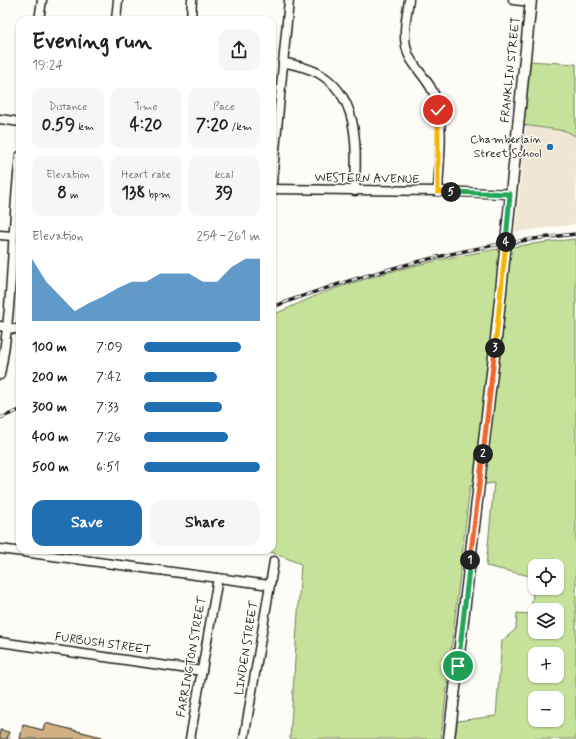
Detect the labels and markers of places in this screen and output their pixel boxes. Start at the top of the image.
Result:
pin [421,93,455,127]
place label: Chamberlain Street School [470,132,543,162]
marker: Chamberlain Street School [545,142,555,152]
pin: 5 [441,182,461,202]
pin: 4 [496,232,516,252]
pin: 3 [485,338,505,358]
pin: 2 [473,444,493,464]
pin: 1 [460,550,480,570]
pin [441,649,475,683]

